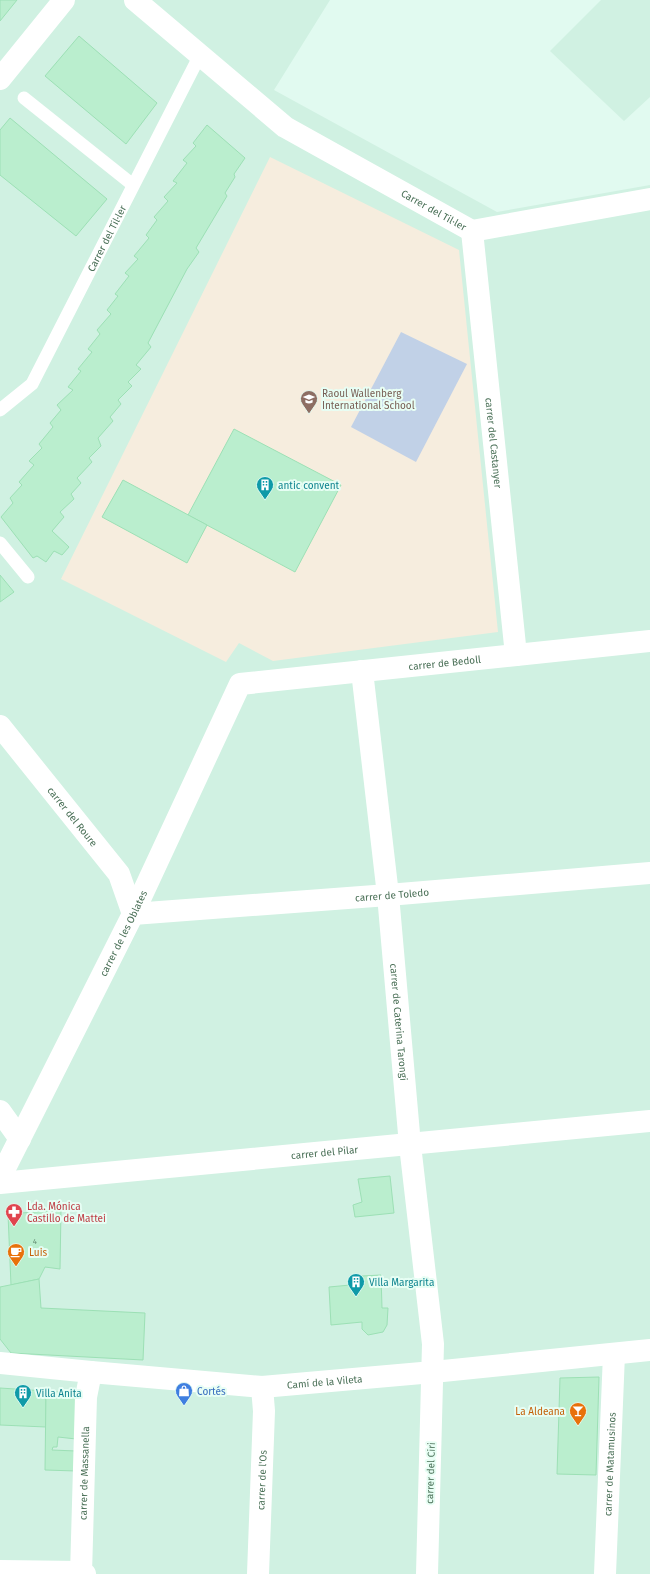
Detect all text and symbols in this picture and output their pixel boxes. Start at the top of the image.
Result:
street label: Carrer del Til·ler [399,188,468,234]
street label: Carrer del Til·ler [85,203,129,274]
place label: Raoul Wallenberg International School [322,388,415,412]
school or university icon: Raoul Wallenberg International School [299,389,319,414]
street label: carrer del Castanyer [482,397,504,489]
building icon: antic convent [255,475,275,500]
place label: antic convent [278,480,340,492]
street label: carrer de Bedoll [408,654,482,673]
street label: carrer del Roure [44,785,100,849]
street label: carrer de Toledo [355,887,430,904]
street label: carrer de les Oblates [98,889,150,978]
street label: carrer de Caterina Tarongi [387,963,409,1081]
street label: carrer del Pilar [290,1144,359,1162]
place label: Lda. Mónica Castillo de Mattei [27,1201,106,1225]
pharmacy icon: Lda. Mónica Castillo de Mattei [4,1202,24,1227]
house number: 4 [33,1237,38,1246]
cafe icon: Luis [6,1242,26,1267]
place label: Luis [29,1247,47,1259]
building icon: Villa Margarita [346,1272,366,1297]
place label: Villa Margarita [369,1277,434,1289]
street label: Camí de la Vileta [286,1373,363,1392]
shop icon: Cortés [174,1381,194,1406]
building icon: Villa Anita [13,1383,33,1408]
place label: Cortés [197,1386,226,1398]
place label: Villa Anita [36,1388,82,1400]
bar icon: La Aldeana [568,1401,588,1426]
place label: La Aldeana [515,1406,565,1418]
street label: carrer de Matamusinos [602,1412,619,1516]
street label: carrer de Massanella [78,1426,92,1520]
street label: carrer del Ciri [424,1442,438,1504]
street label: carrer de l'Os [255,1449,270,1510]

